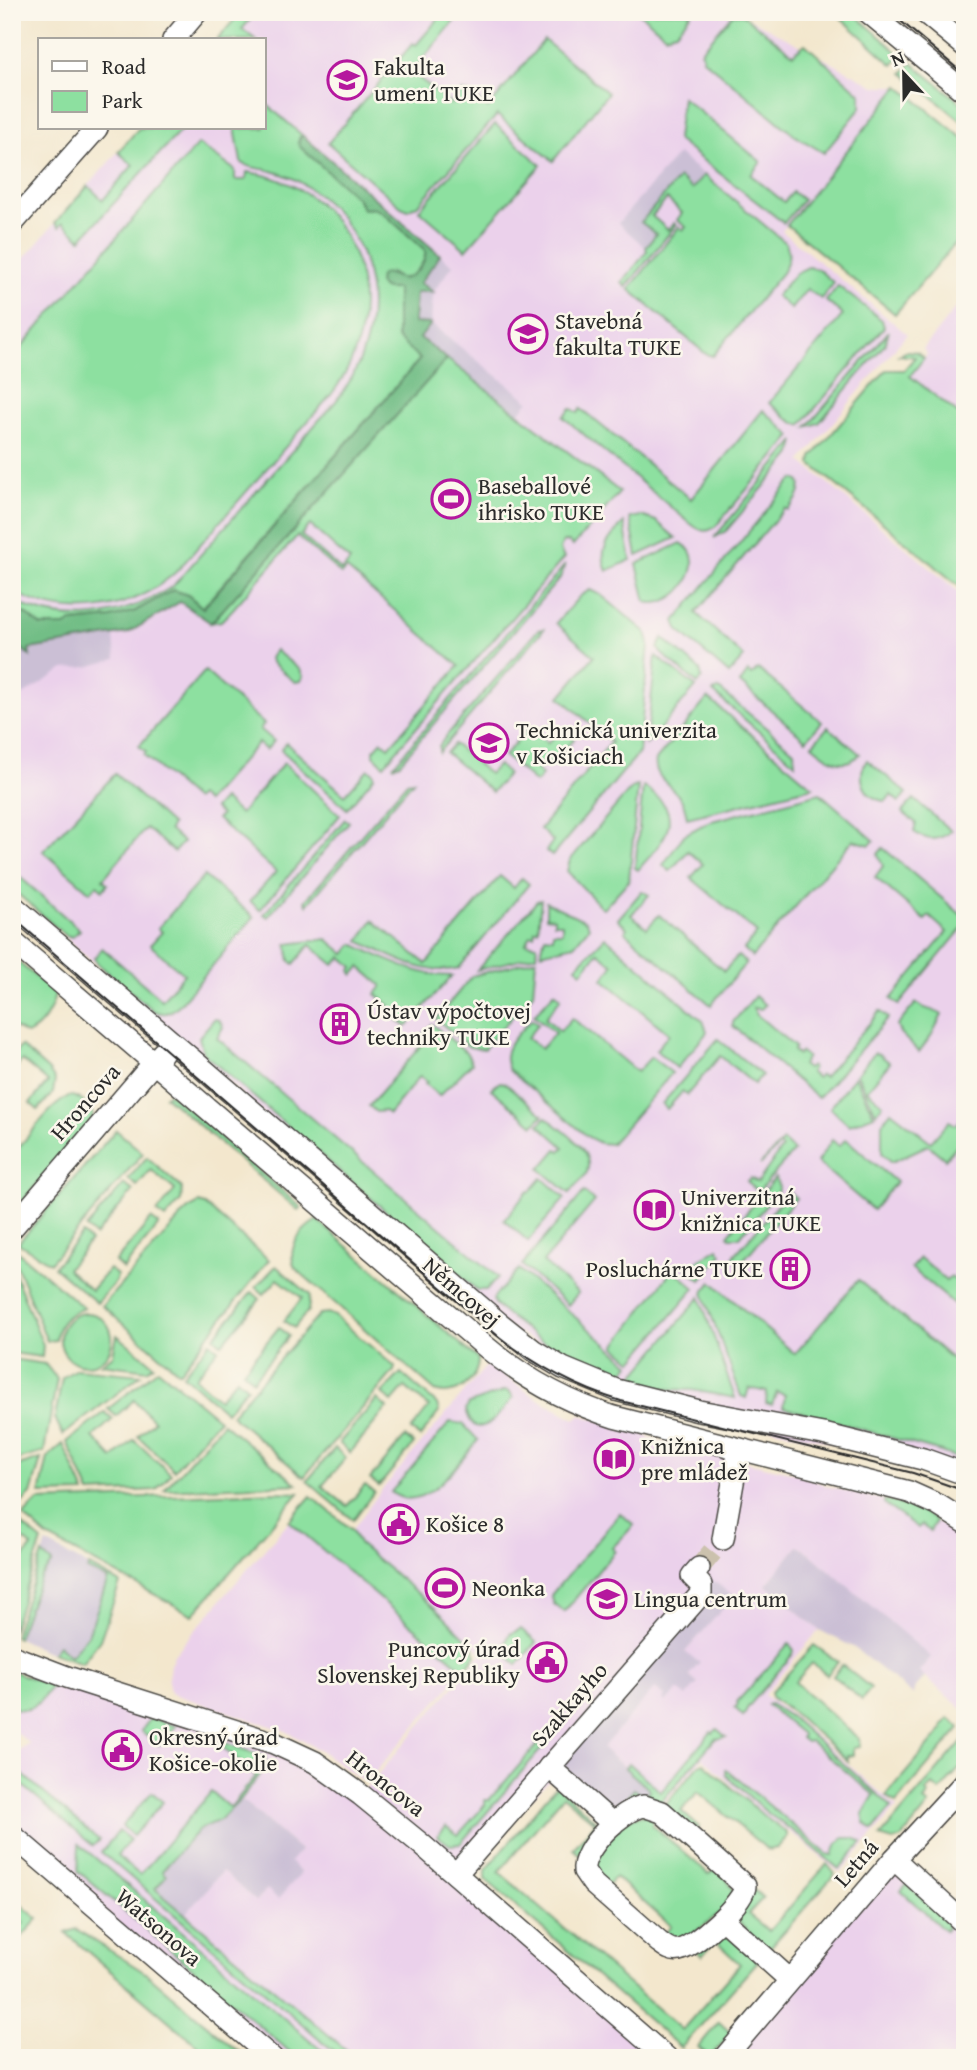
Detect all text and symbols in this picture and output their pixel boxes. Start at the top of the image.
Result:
legend [38,38,266,130]
north arrow [869,38,939,108]
text: N [886,43,909,74]
place label: Fakulta umení TUKE [374,50,494,109]
text: Road [102,51,147,82]
school or university icon: Fakulta umení TUKE [326,59,368,101]
text: Park [102,85,143,116]
place label: Stavebná fakulta TUKE [555,304,681,363]
school or university icon: Stavebná fakulta TUKE [507,313,549,355]
place label: Baseballové ihrisko TUKE [478,469,604,528]
sports icon: Baseballové ihrisko TUKE [430,478,472,520]
place label: Technická univerzita v Košiciach [516,713,717,772]
school or university icon: Technická univerzita v Košiciach [468,722,510,764]
place label: Ústav výpočtovej techniky TUKE [367,994,531,1053]
building icon: Ústav výpočtovej techniky TUKE [319,1003,361,1045]
street label: Hroncova [42,1056,127,1147]
place label: Univerzitná knižnica TUKE [681,1180,821,1239]
library icon: Univerzitná knižnica TUKE [633,1189,675,1231]
street label: Němcovej [416,1248,509,1335]
building icon: Posluchárne TUKE [769,1248,811,1290]
place label: Posluchárne TUKE [586,1252,763,1285]
place label: Knižnica pre mládež [641,1429,748,1488]
library icon: Knižnica pre mládež [593,1438,635,1480]
public building icon: Košice 8 [378,1503,420,1545]
place label: Košice 8 [426,1507,504,1540]
sports icon: Neonka [424,1567,466,1609]
place label: Neonka [472,1571,545,1604]
school or university icon: Lingua centrum [586,1578,628,1620]
place label: Lingua centrum [634,1582,787,1615]
place label: Puncový úrad Slovenskej Republiky [317,1632,521,1691]
public building icon: Puncový úrad Slovenskej Republiky [526,1641,568,1683]
street label: Szakkayho [523,1654,615,1753]
place label: Okresný úrad Košice-okolie [149,1720,279,1779]
public building icon: Okresný úrad Košice-okolie [101,1729,143,1771]
street label: Hroncova [340,1741,433,1824]
street label: Letná [825,1831,886,1894]
street label: Watsonova [109,1880,210,1973]

